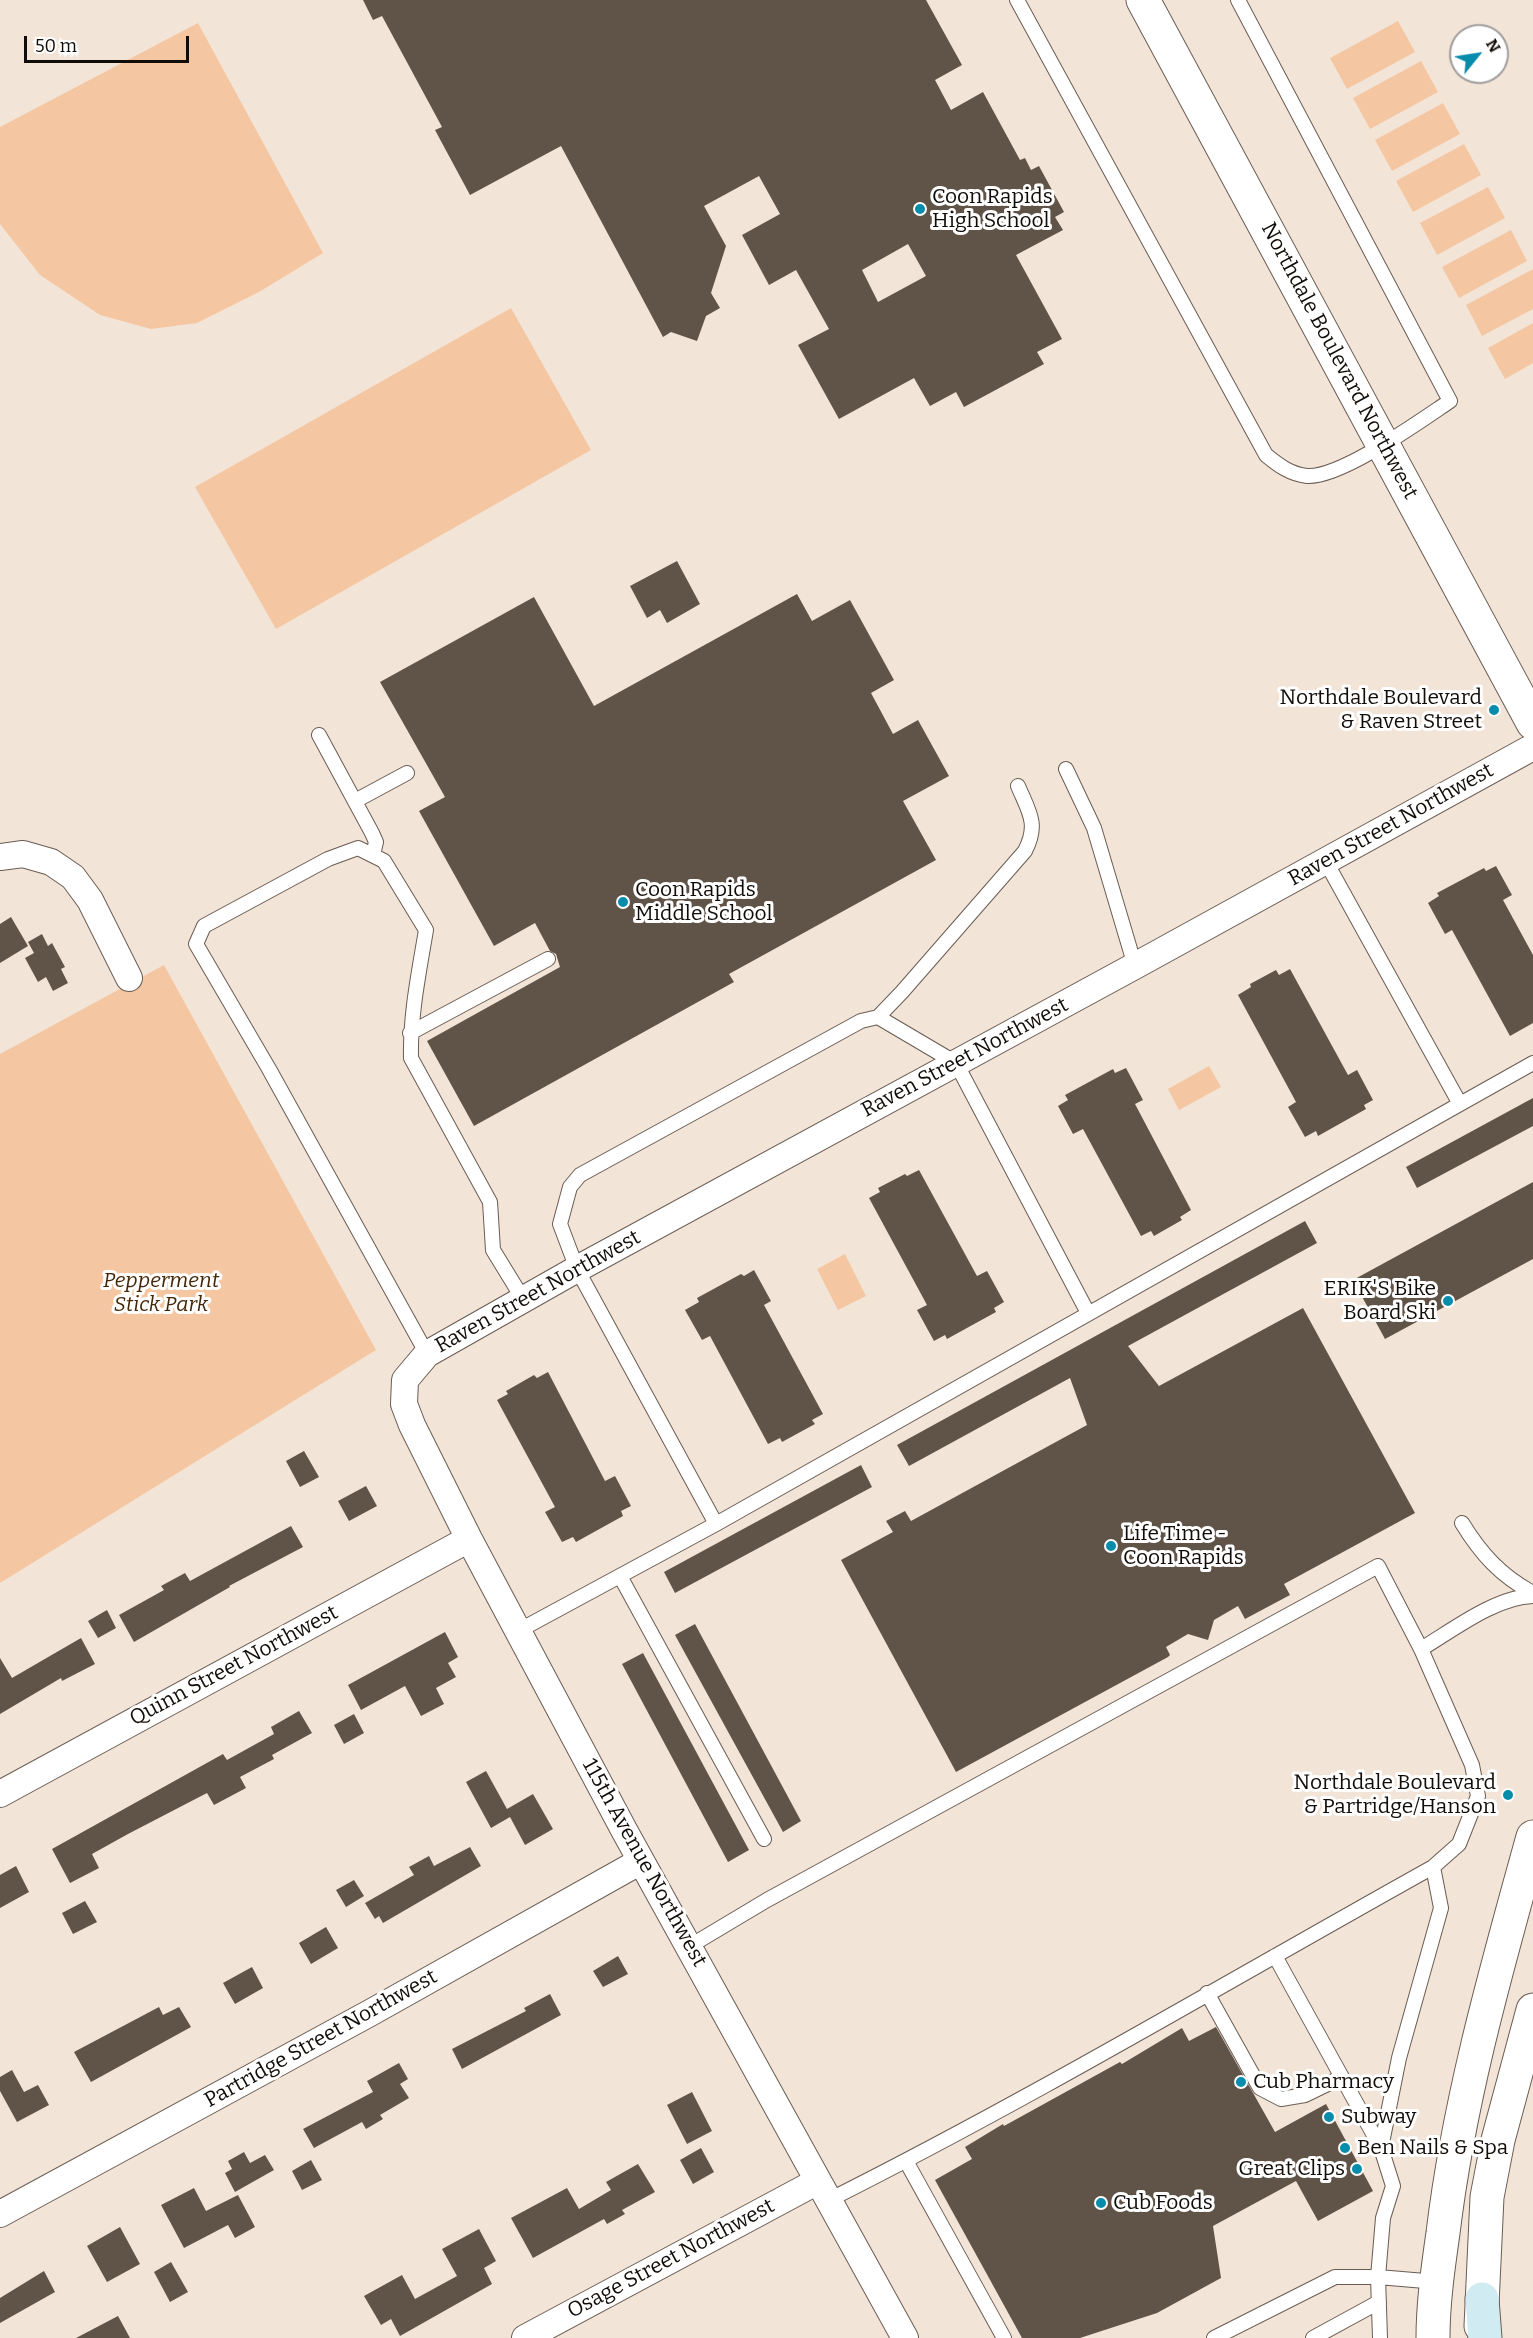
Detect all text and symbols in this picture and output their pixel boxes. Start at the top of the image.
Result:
scale bar [27,24,192,62]
north arrow [1449,24,1509,84]
text: 50 m [35,35,77,57]
text: N [1482,36,1505,56]
place label: Coon Rapids High School [932,184,1053,234]
marker: Coon Rapids High School [913,202,927,216]
street label: Northdale Boulevard Northwest [1255,218,1423,504]
place label: Northdale Boulevard & Raven Street [1280,685,1482,735]
marker: Northdale Boulevard & Raven Street [1487,703,1501,717]
street label: Raven Street Northwest [1284,758,1498,892]
place label: Coon Rapids Middle School [635,877,773,927]
marker: Coon Rapids Middle School [616,895,630,909]
street label: Raven Street Northwest [857,993,1073,1123]
street label: Raven Street Northwest [431,1225,645,1359]
park label: Pepperment Stick Park [103,1268,219,1318]
place label: ERIK'S Bike Board Ski [1323,1276,1436,1326]
marker: ERIK'S Bike Board Ski [1441,1294,1455,1308]
place label: Life Time - Coon Rapids [1123,1521,1244,1571]
marker: Life Time - Coon Rapids [1104,1539,1118,1553]
street label: Quinn Street Northwest [126,1600,342,1732]
street label: 115th Avenue Northwest [576,1755,712,1971]
place label: Northdale Boulevard & Partridge/Hanson [1294,1770,1496,1820]
marker: Northdale Boulevard & Partridge/Hanson [1501,1788,1515,1802]
street label: Partridge Street Northwest [200,1965,442,2113]
place label: Cub Pharmacy [1253,2069,1394,2095]
marker: Cub Pharmacy [1234,2075,1248,2089]
place label: Subway [1341,2104,1416,2130]
marker: Subway [1322,2110,1336,2124]
place label: Ben Nails & Spa [1357,2135,1508,2161]
marker: Ben Nails & Spa [1338,2141,1352,2155]
place label: Great Clips [1238,2156,1345,2182]
marker: Great Clips [1350,2162,1364,2176]
place label: Cub Foods [1113,2190,1213,2216]
street label: Osage Street Northwest [563,2194,779,2324]
marker: Cub Foods [1094,2196,1108,2210]

